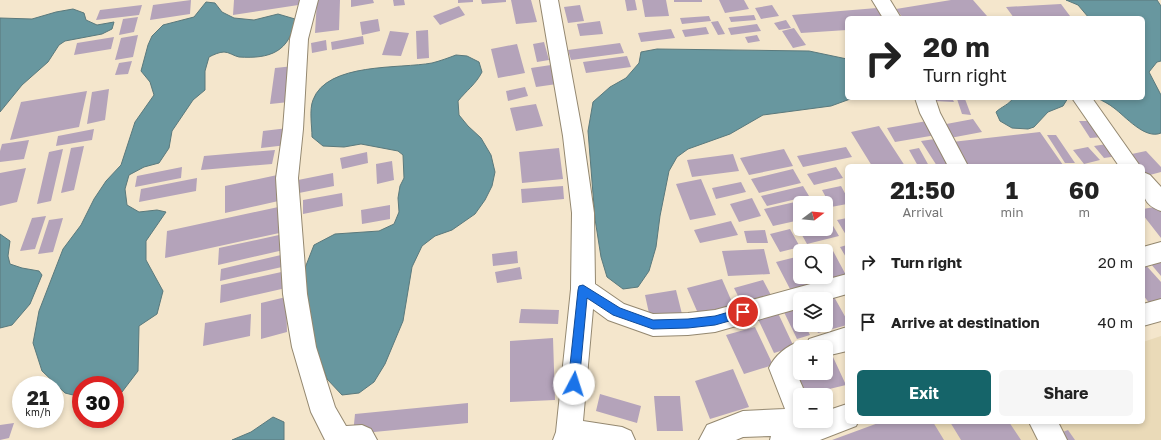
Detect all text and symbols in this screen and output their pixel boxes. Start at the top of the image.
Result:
text: 20 m [923,30,990,63]
icon: right [857,32,909,84]
text: Turn right [923,64,1007,86]
text: 21:50 [890,175,955,204]
text: 1 [1006,175,1018,204]
text: 60 [1069,175,1100,204]
north arrow [793,196,833,236]
map controls [793,196,833,428]
text: Arrival [902,204,943,220]
text: min [1001,204,1024,220]
text: m [1079,204,1090,220]
button: search [793,244,833,284]
icon: right [857,251,879,273]
text: Turn right [891,253,962,271]
text: 20 m [1098,253,1133,271]
button: layers [793,292,833,332]
pin [726,295,760,329]
icon: arrive [732,301,754,323]
icon: arrive [857,311,879,333]
text: Arrive at destination [891,313,1040,331]
text: 40 m [1098,313,1133,331]
button: + [793,340,833,380]
position arrow [553,363,595,405]
button: Exit [857,370,991,416]
button: Share [999,370,1133,416]
speed limit sign: 30 [72,376,124,428]
text: 21 [27,385,49,409]
button: − [793,388,833,428]
text: km/h [25,406,51,418]

